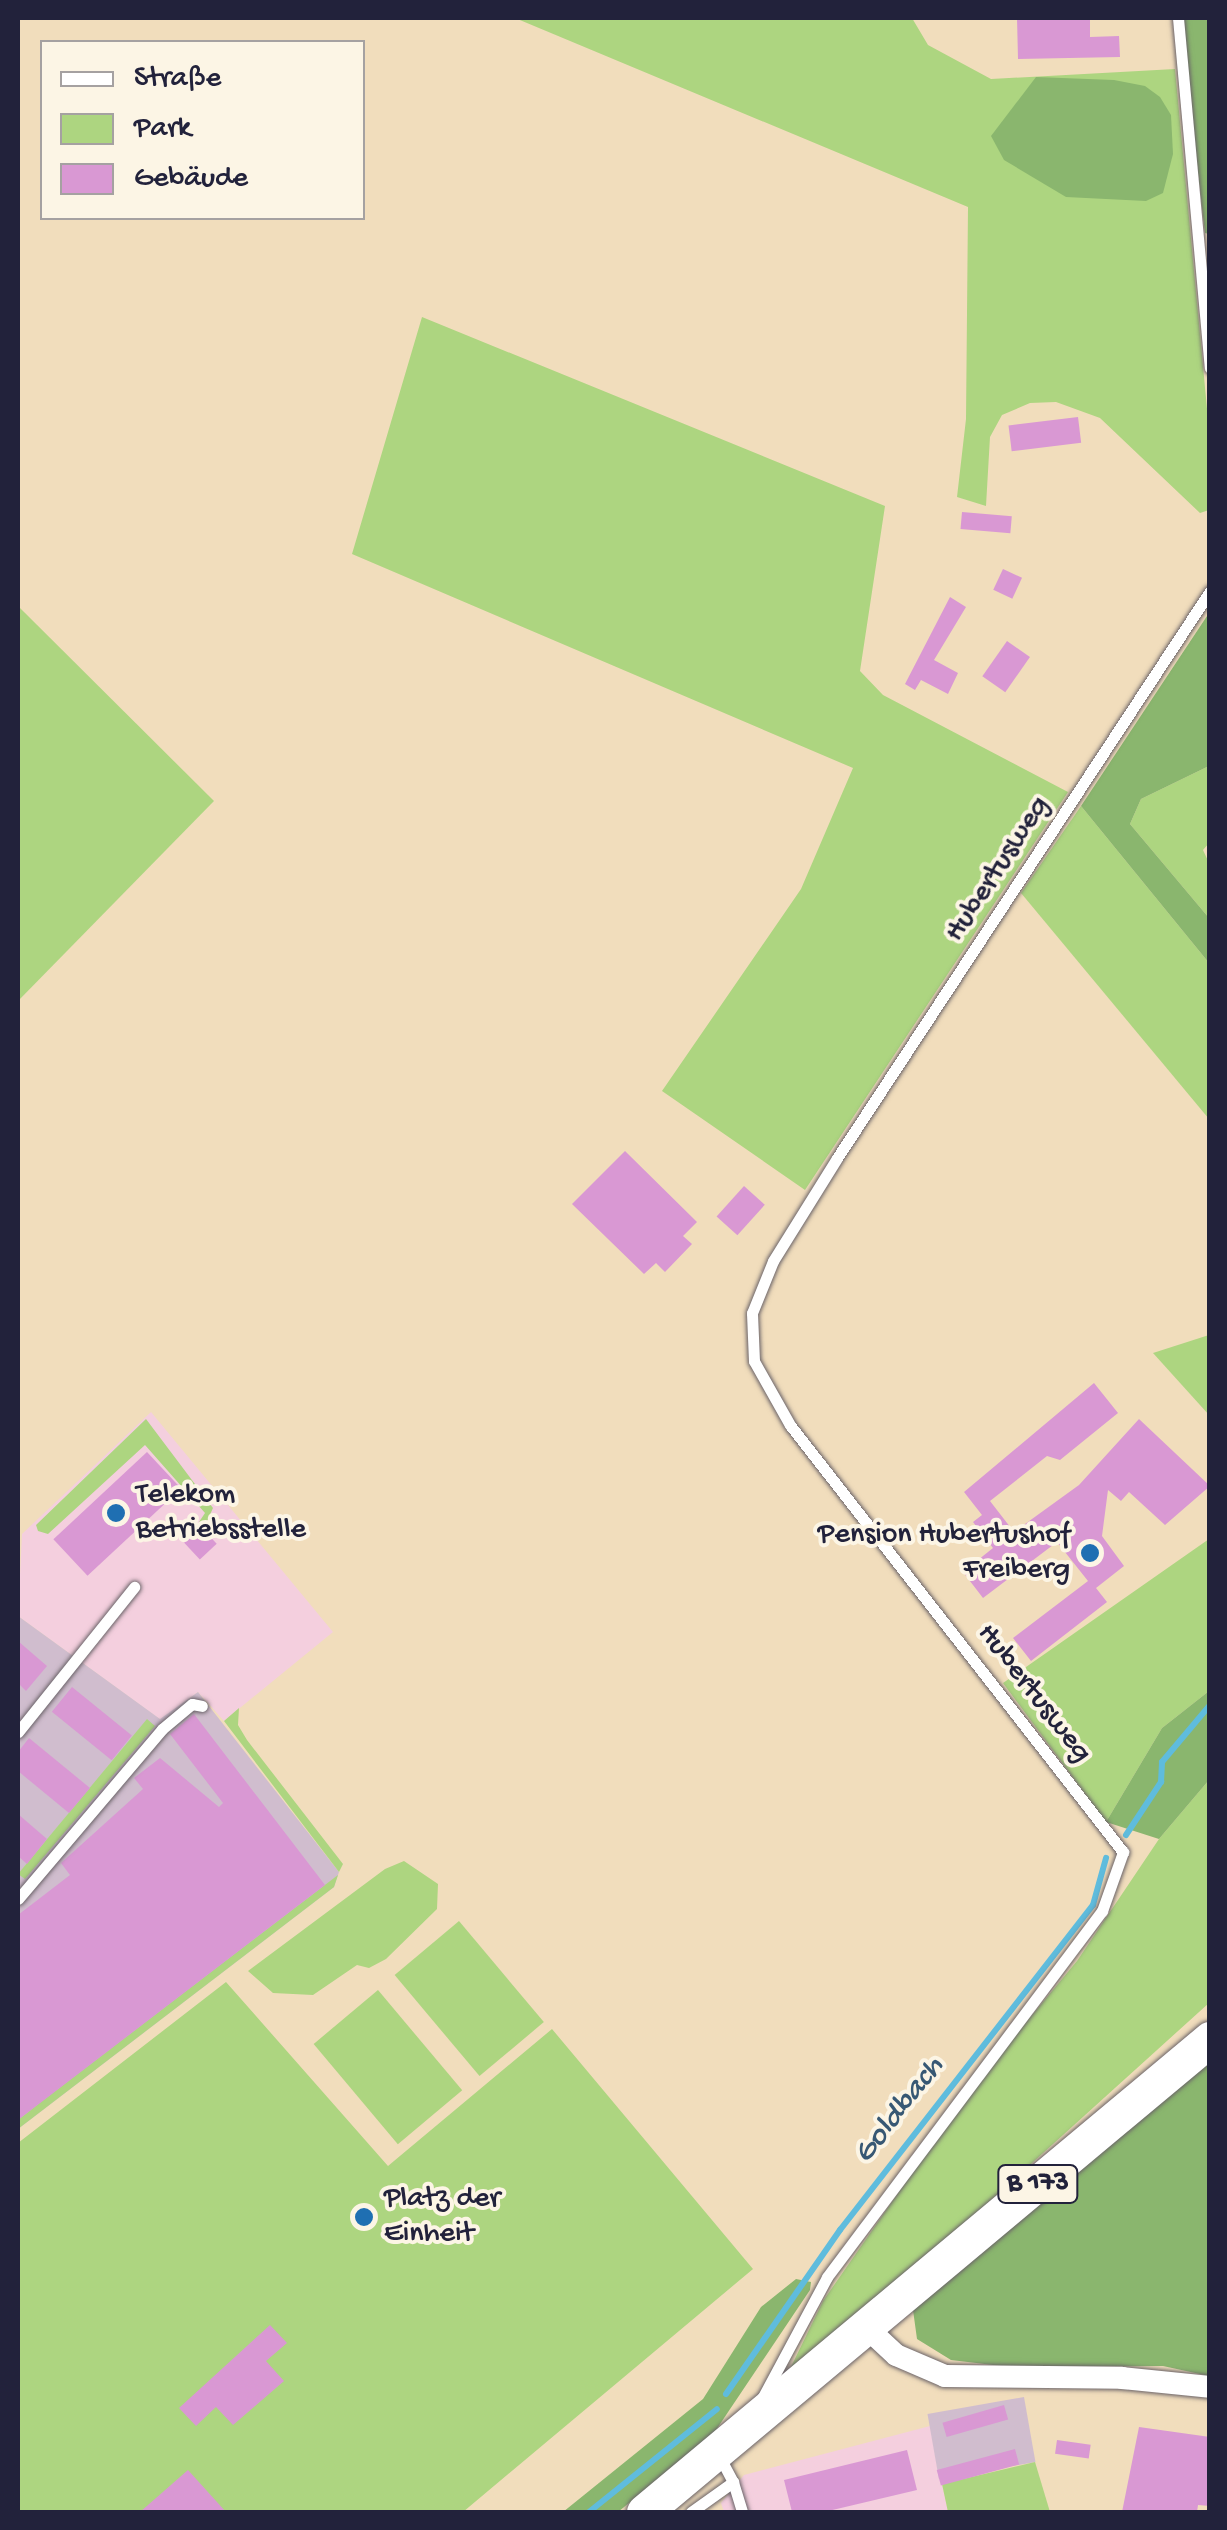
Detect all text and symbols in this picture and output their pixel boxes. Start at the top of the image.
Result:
legend [40,40,365,220]
text: Straße [134,62,221,97]
text: Park [134,112,191,147]
text: Gebäude [134,162,248,197]
street label: Hubertusweg [939,790,1059,950]
place label: Telekom Betriebsstelle [136,1478,306,1548]
marker: Telekom Betriebsstelle [105,1502,127,1524]
place label: Pension Hubertushof Freiberg [818,1518,1070,1588]
marker: Pension Hubertushof Freiberg [1079,1542,1101,1564]
street label: Hubertusweg [968,1617,1098,1771]
water label: Goldbach [846,2050,954,2172]
road number: B 173 [996,2161,1080,2207]
place label: Platz der Einheit [384,2182,500,2252]
marker: Platz der Einheit [353,2206,375,2228]

